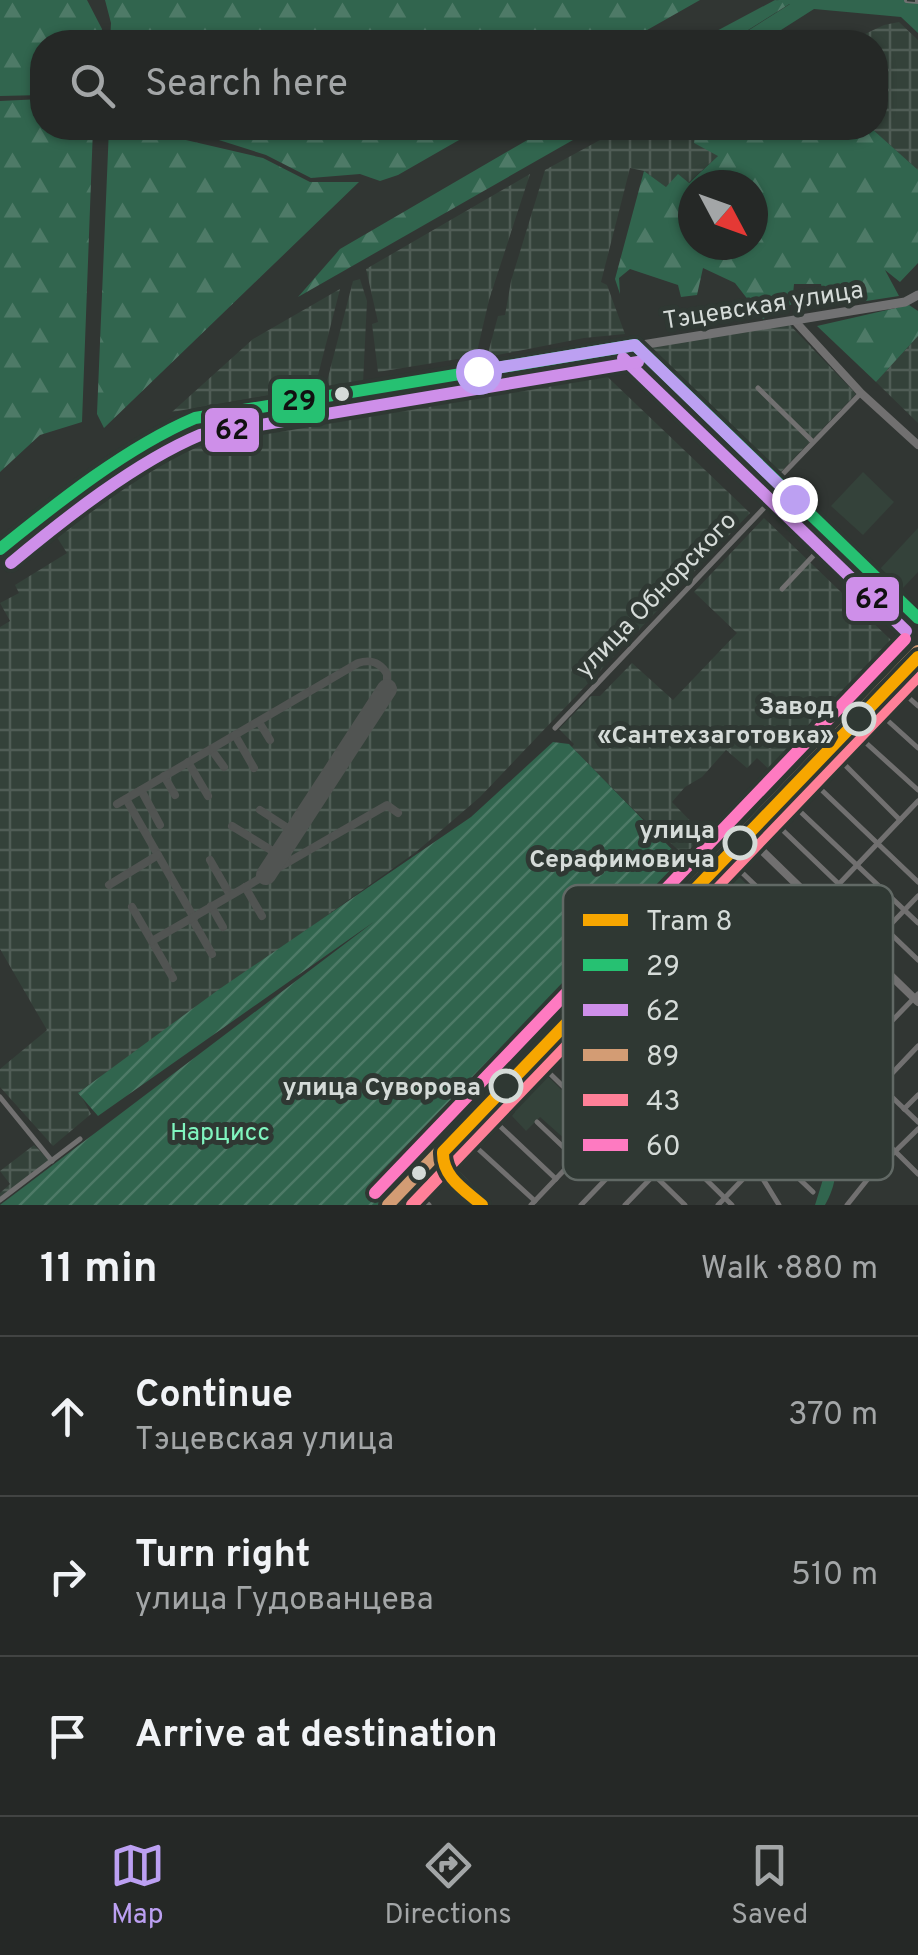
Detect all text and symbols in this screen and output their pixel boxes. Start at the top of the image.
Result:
search box [30,30,888,140]
icon: search [65,58,120,113]
text: Search here [145,61,348,110]
north arrow [678,170,768,260]
street label: Тэцевская улица [661,275,866,339]
route start [456,349,502,395]
line badge: 29 [270,377,327,425]
unlabelled marker [332,384,352,404]
text: 29 [282,385,316,421]
line badge: 62 [203,406,261,454]
text: 62 [215,414,249,450]
route end [772,477,818,523]
street label: улица Обнорского [570,506,745,686]
line badge: 62 [844,575,901,623]
text: 62 [855,583,889,619]
place label: Завод «Сантехзаготовка» [597,692,834,753]
marker: Завод «Сантехзаготовка» [843,703,875,735]
place label: улица Серафимовича [529,816,715,877]
marker: улица Серафимовича [724,827,756,859]
legend [563,885,893,1180]
text: Tram 8 [646,905,733,941]
text: 29 [646,950,680,986]
text: 62 [646,995,680,1031]
text: 89 [646,1040,679,1076]
marker: улица Суворова [490,1070,522,1102]
place label: улица Суворова [282,1073,481,1105]
text: 43 [646,1085,680,1121]
park label: Нарцисс [170,1118,270,1150]
text: 60 [646,1130,681,1166]
unlabelled marker [409,1163,429,1183]
text: 11 min [40,1244,158,1297]
text: Walk · 880 m [701,1250,878,1290]
text: Continue [135,1372,293,1421]
icon: ahead [40,1389,95,1444]
text: 370 m [788,1396,878,1436]
text: Тэцевская улица [135,1421,394,1461]
text: Turn right [135,1532,310,1581]
icon: right [40,1549,95,1604]
text: 510 m [791,1556,878,1596]
text: улица Гудованцева [135,1581,434,1621]
icon: arrive [40,1709,95,1764]
text: Arrive at destination [135,1712,498,1761]
tab: Map [110,1838,165,1934]
tab: Directions [384,1838,512,1934]
tab: Saved [731,1838,808,1934]

